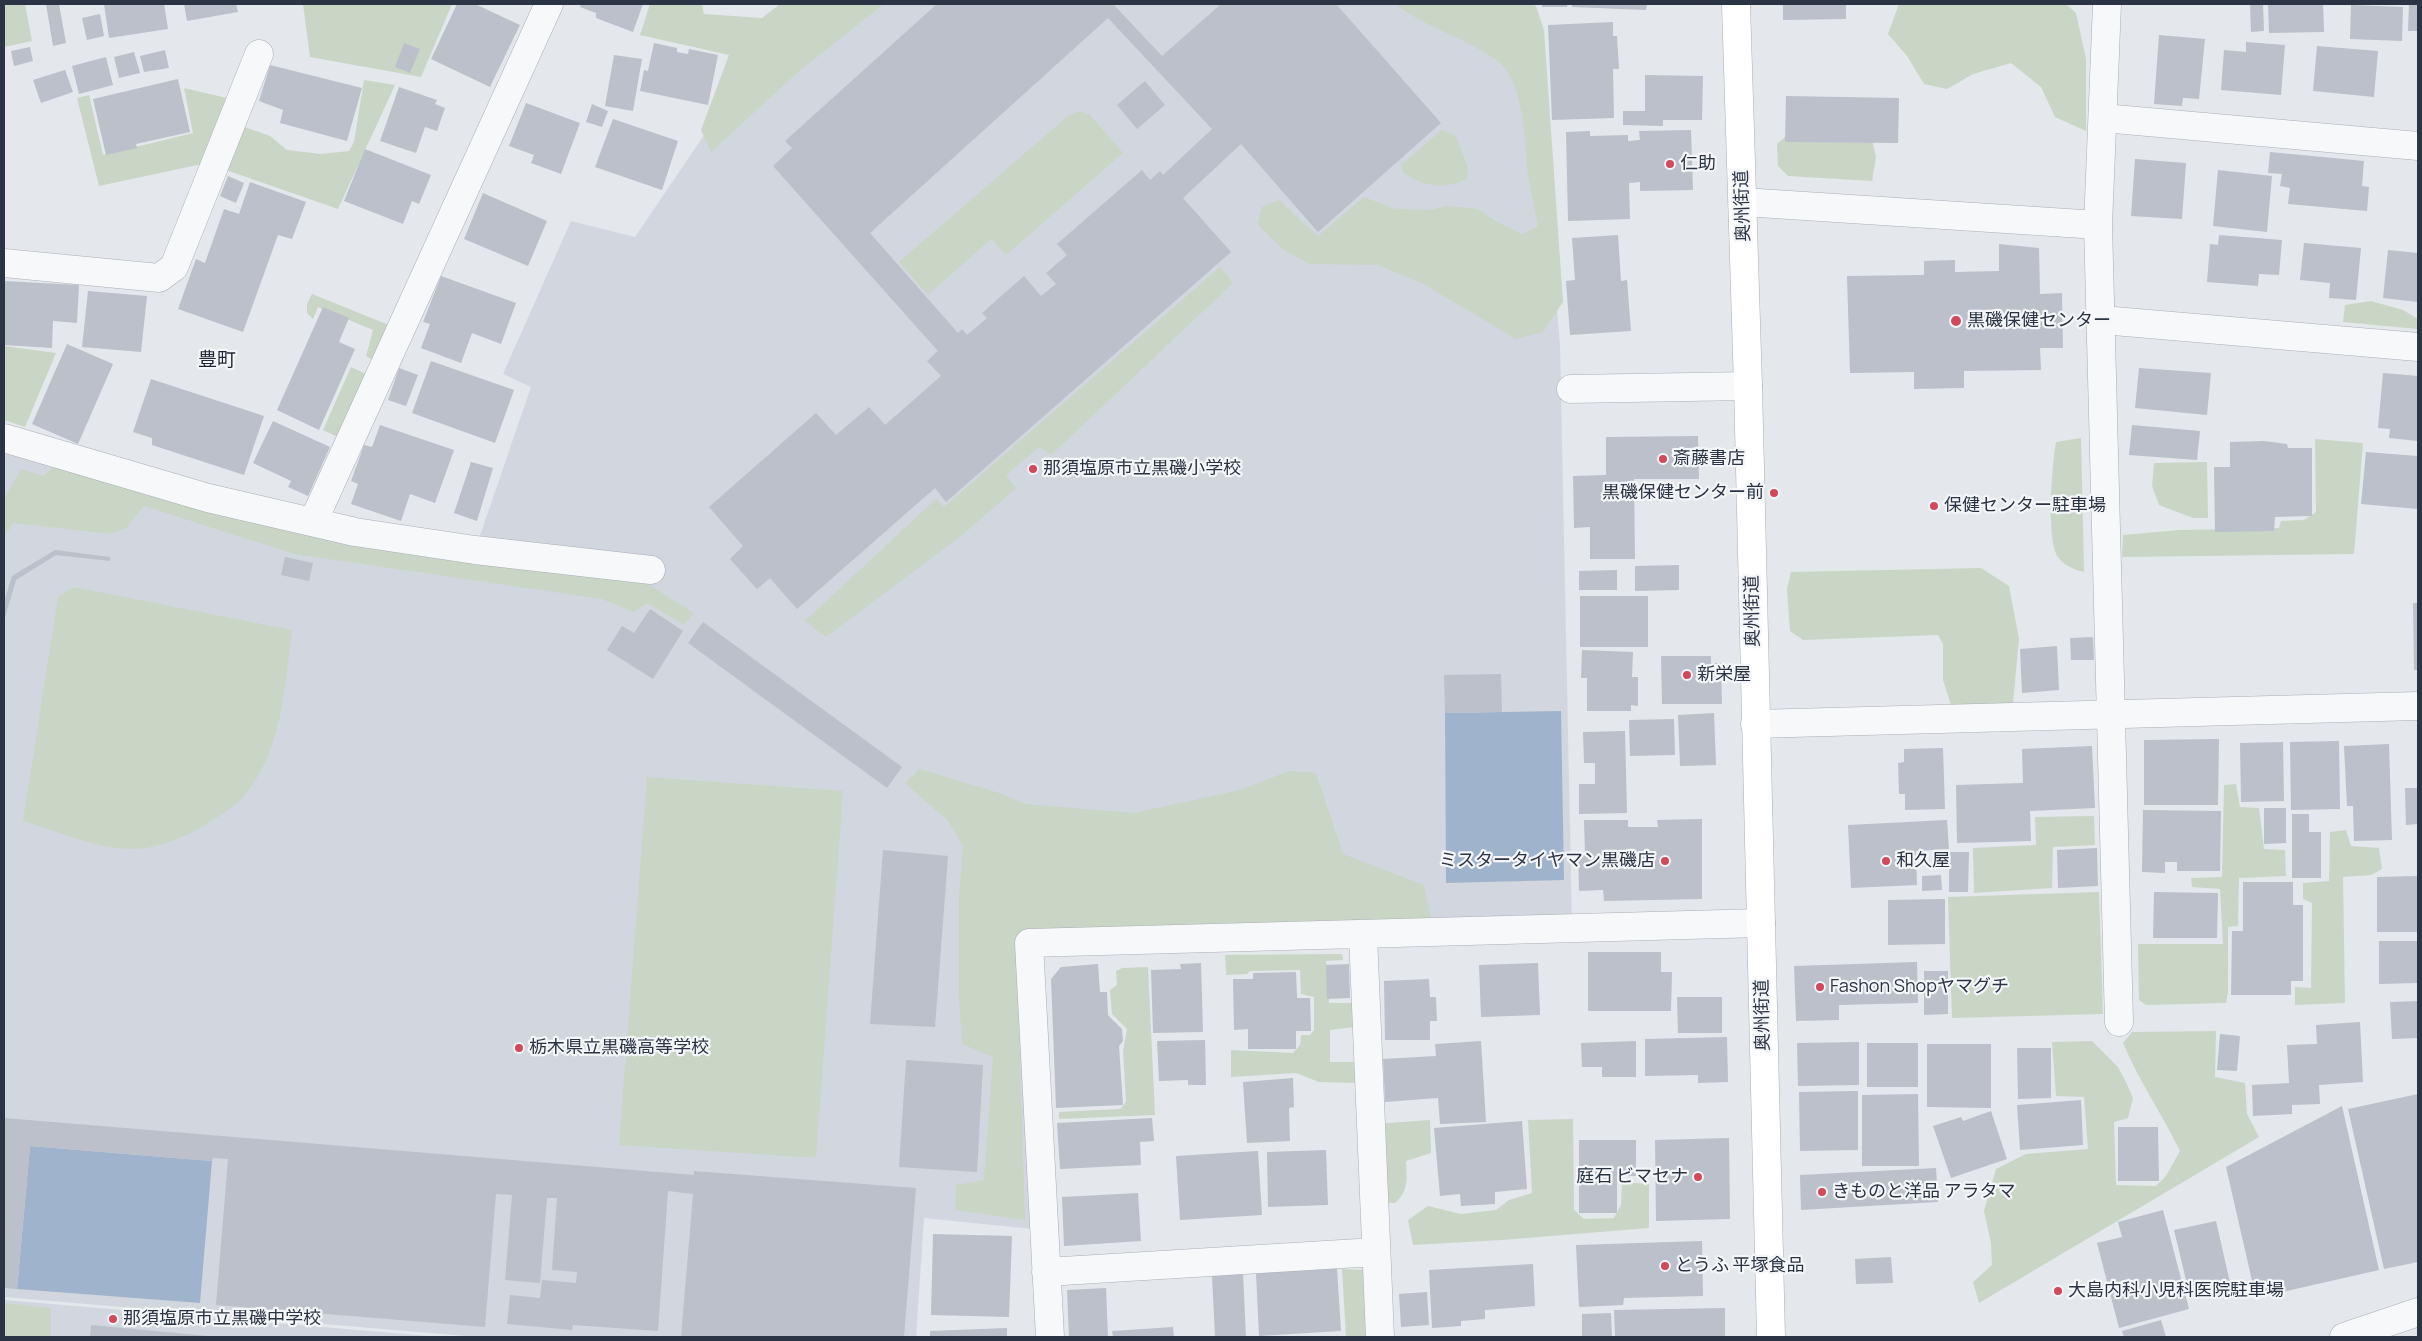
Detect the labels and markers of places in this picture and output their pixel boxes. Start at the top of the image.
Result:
place label: 仁助 [1680,153,1716,175]
marker: 仁助 [1664,158,1676,170]
place label: 黒磯保健センター [1967,310,2111,332]
marker: 黒磯保健センター [1949,314,1963,328]
place label: 斎藤書店 [1673,448,1745,470]
marker: 斎藤書店 [1657,453,1669,465]
place label: 那須塩原市立黒磯小学校 [1043,458,1241,480]
marker: 那須塩原市立黒磯小学校 [1027,463,1039,475]
place label: 黒磯保健センター前 [1602,482,1764,504]
marker: 黒磯保健センター前 [1768,487,1780,499]
place label: 保健センター駐車場 [1944,495,2106,517]
marker: 保健センター駐車場 [1928,500,1940,512]
place label: 新栄屋 [1697,664,1751,686]
marker: 新栄屋 [1681,669,1693,681]
place label: ミスタータイヤマン黒磯店 [1439,850,1655,872]
place label: 和久屋 [1896,850,1950,872]
marker: ミスタータイヤマン黒磯店 [1659,855,1671,867]
marker: 和久屋 [1880,855,1892,867]
place label: Fashon Shopヤマグチ [1830,976,2009,998]
marker: Fashon Shopヤマグチ [1814,981,1826,993]
place label: 栃木県立黒磯高等学校 [529,1037,709,1059]
marker: 栃木県立黒磯高等学校 [513,1042,525,1054]
place label: 庭石 ビマセナ [1576,1166,1688,1188]
marker: 庭石 ビマセナ [1692,1171,1704,1183]
place label: きものと洋品 アラタマ [1832,1181,2016,1203]
marker: きものと洋品 アラタマ [1816,1186,1828,1198]
place label: とうふ 平塚食品 [1675,1255,1805,1277]
marker: とうふ 平塚食品 [1659,1260,1671,1272]
place label: 大島内科小児科医院駐車場 [2068,1280,2284,1302]
marker: 大島内科小児科医院駐車場 [2052,1285,2064,1297]
place label: 那須塩原市立黒磯中学校 [123,1308,321,1330]
marker: 那須塩原市立黒磯中学校 [107,1313,119,1325]

